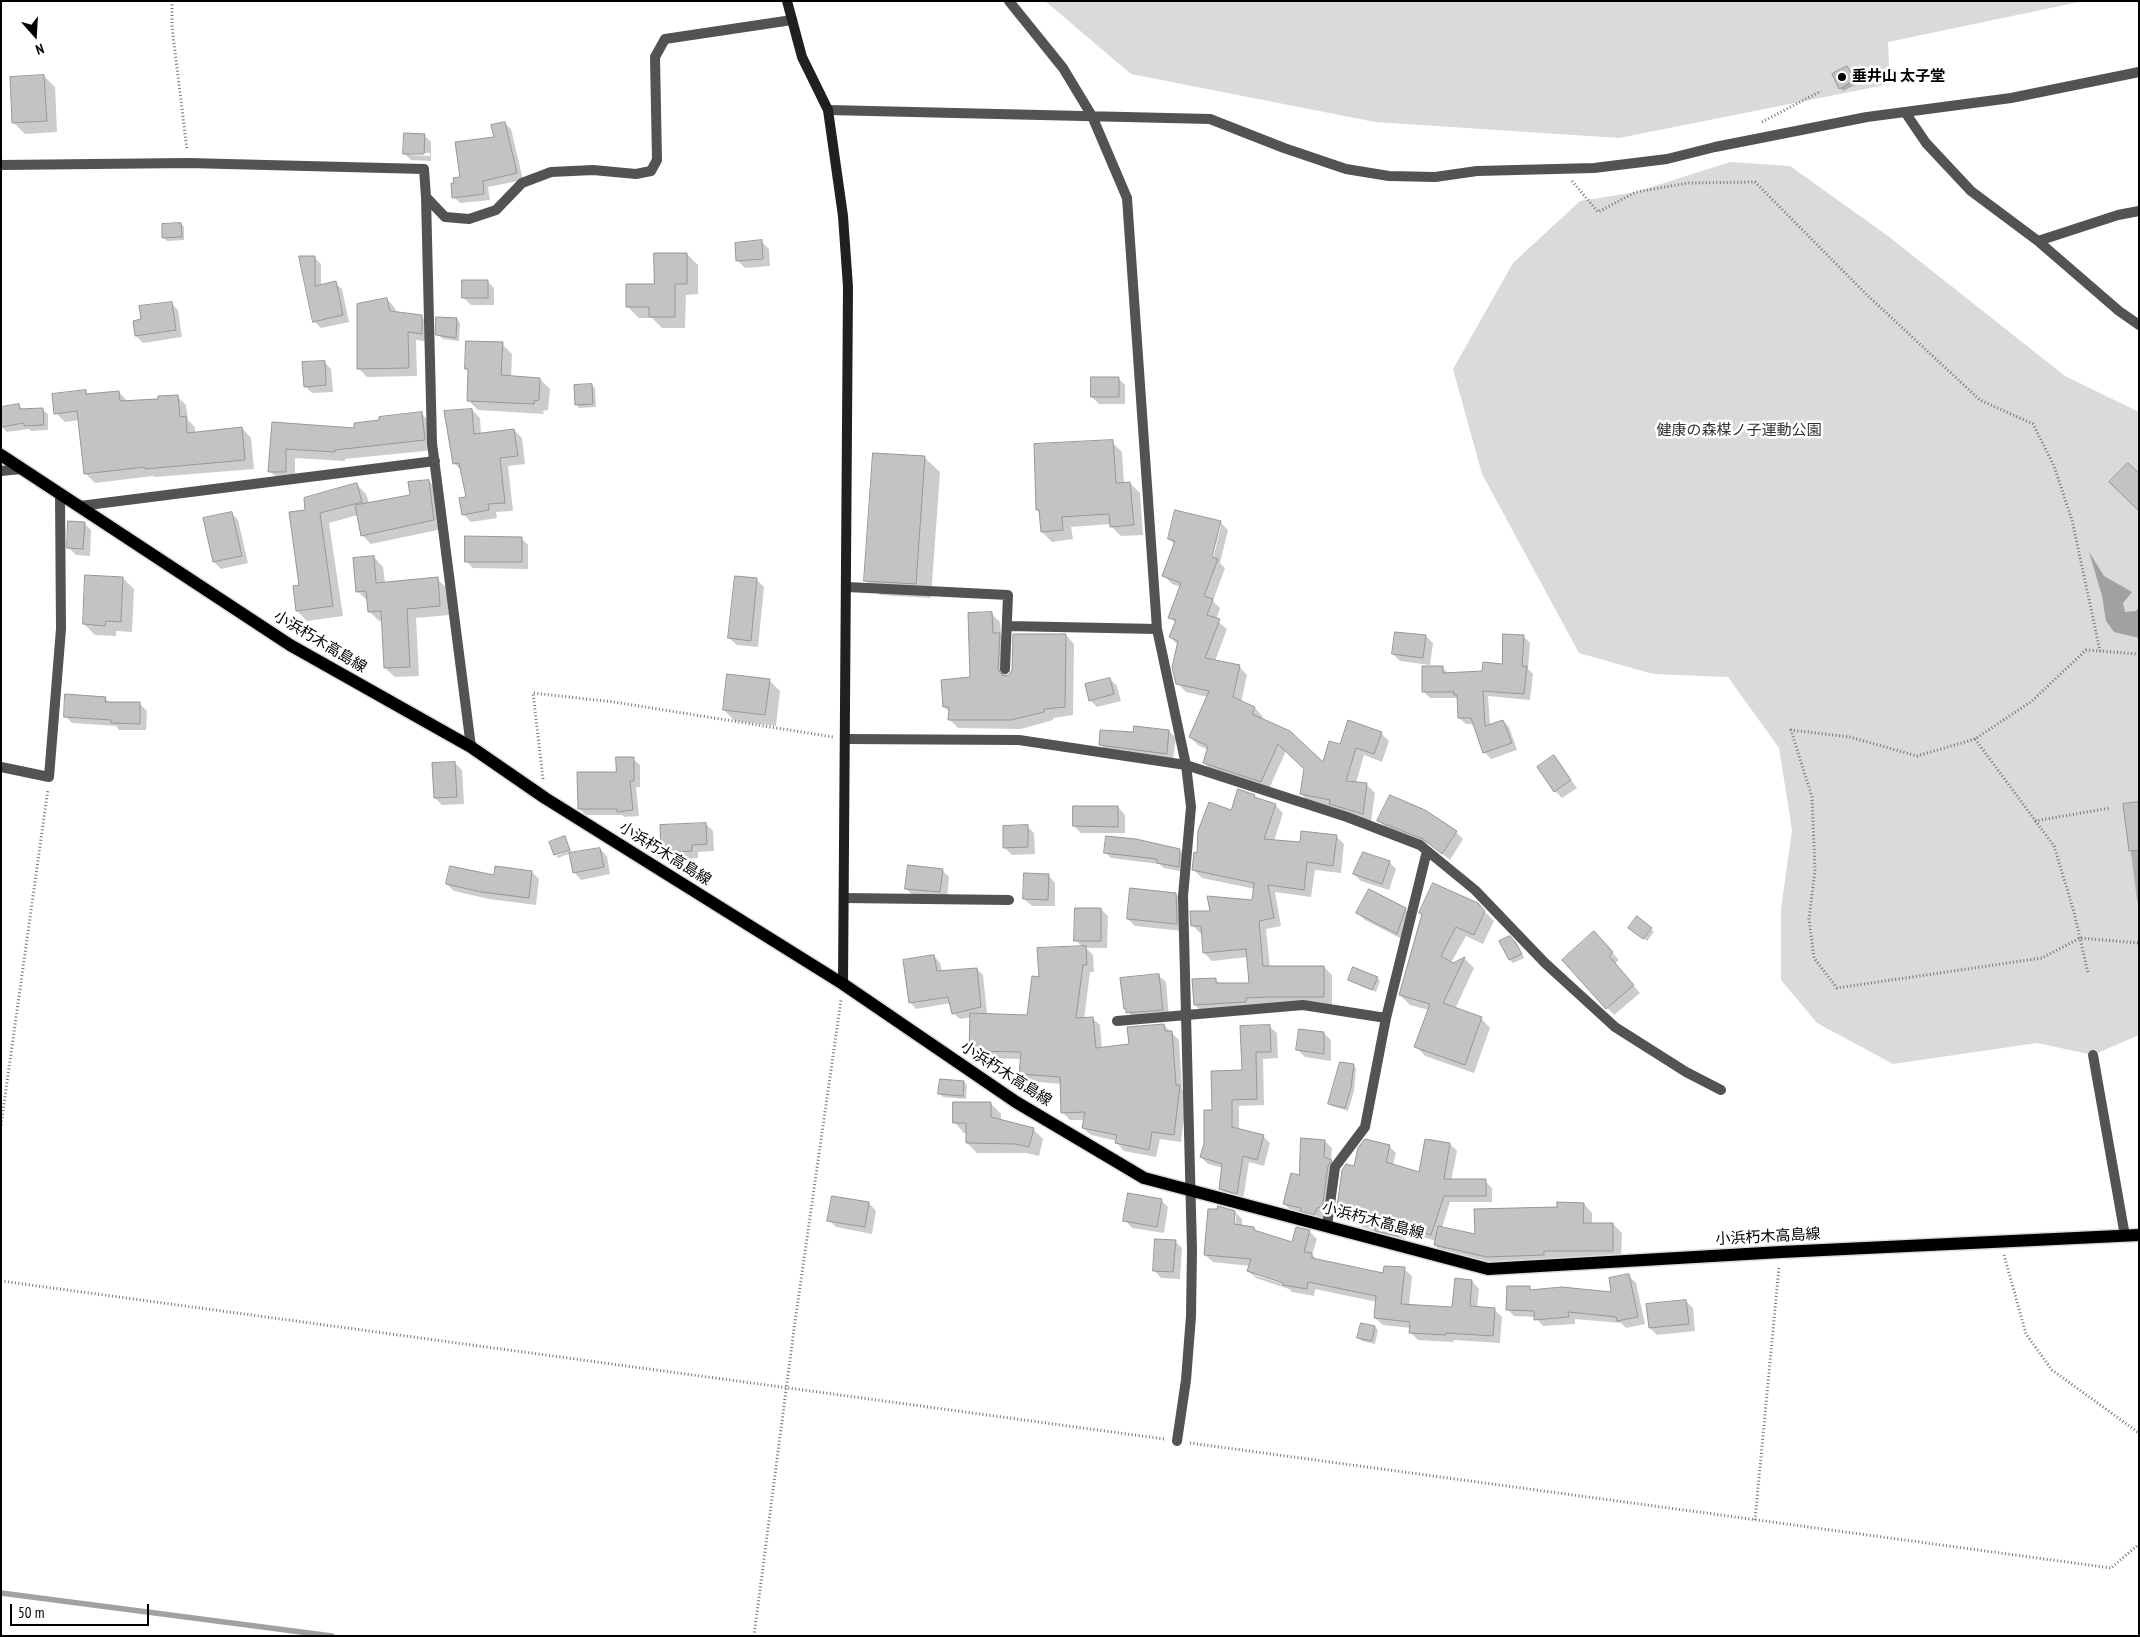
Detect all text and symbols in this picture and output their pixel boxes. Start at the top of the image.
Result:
north arrow [10,10,60,60]
text: N [33,39,46,59]
place label: 垂井山 太子堂 [1852,68,1945,86]
marker: 垂井山 太子堂 [1836,71,1848,83]
park label: 健康の森楳ノ子運動公園 [1657,422,1821,440]
street label: 小浜朽木高島線 [270,607,370,677]
street label: 小浜朽木高島線 [616,819,714,889]
street label: 小浜朽木高島線 [957,1038,1055,1110]
street label: 小浜朽木高島線 [1320,1199,1426,1243]
street label: 小浜朽木高島線 [1715,1225,1821,1249]
scale bar [12,1594,151,1626]
text: 50 m [18,1603,44,1622]

